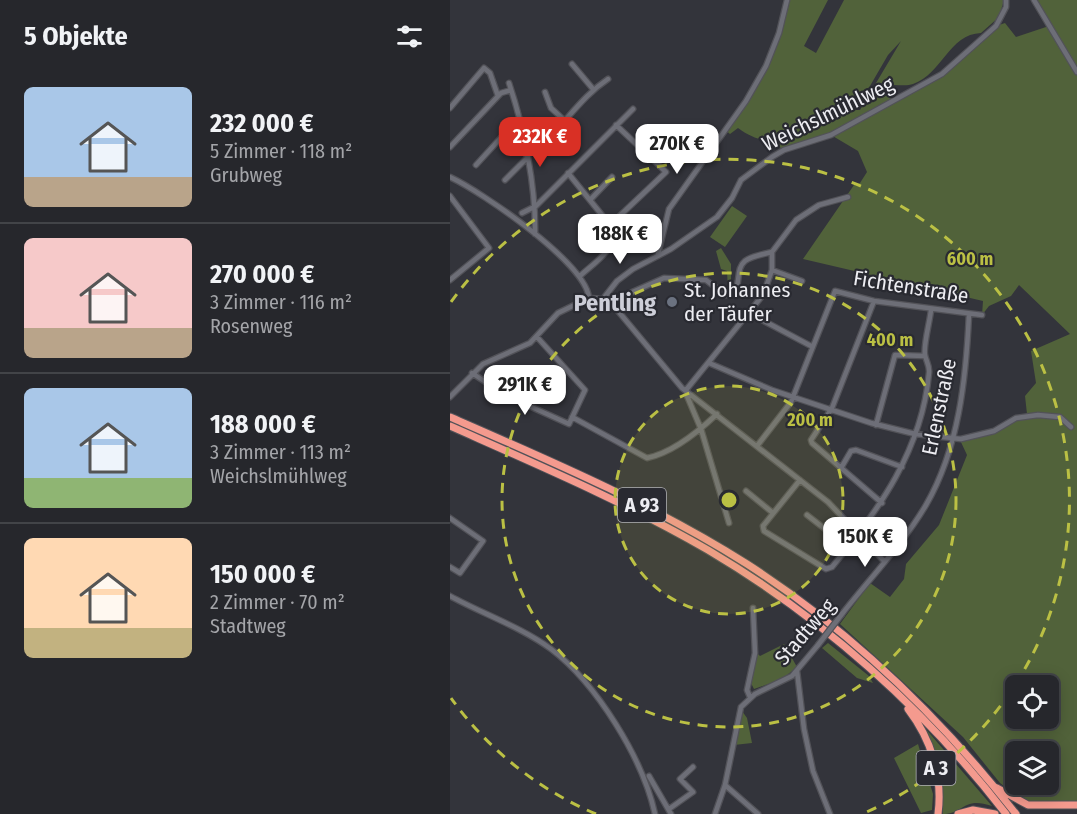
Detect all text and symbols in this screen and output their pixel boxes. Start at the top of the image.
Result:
icon: filters [393,20,426,53]
text: 5 Objekte [24,21,128,52]
street label: Weichslmühlweg [758,71,898,157]
text: 232 000 € [210,108,314,139]
icon: home [72,111,144,183]
pin: 232K € [491,117,589,168]
text: 232K € [513,124,567,148]
pin: 270K € [628,124,726,175]
text: 270K € [650,131,704,155]
text: 5 Zimmer · 118 m² [210,139,352,163]
text: Grubweg [210,163,282,187]
pin: 188K € [571,214,669,265]
text: 188K € [592,221,648,245]
text: 600 m [947,248,993,270]
text: 270 000 € [210,259,314,290]
icon: home [72,262,144,334]
street label: Fichtenstraße [852,265,970,309]
place label: St. Johannes der Täufer [684,277,790,327]
district label: Pentling [574,289,656,317]
text: 3 Zimmer · 116 m² [210,290,352,314]
marker: St. Johannes der Täufer [665,295,679,309]
text: Rosenweg [210,314,292,338]
text: 400 m [867,329,913,351]
street label: Erlenstraße [916,356,962,458]
pin: 291K € [476,365,574,416]
text: 291K € [498,372,552,396]
text: 188 000 € [210,409,316,440]
text: 200 m [786,409,833,431]
icon: home [72,412,144,484]
text: 3 Zimmer · 113 m² [210,440,351,464]
text: Weichslmühlweg [210,464,347,488]
road number: A 93 [618,488,666,522]
centre of rings [719,490,739,510]
pin: 150K € [816,517,914,568]
text: 150K € [837,524,893,548]
text: 150 000 € [210,559,315,590]
icon: home [72,562,144,634]
text: 2 Zimmer · 70 m² [210,590,345,614]
street label: Stadtweg [769,593,841,671]
text: Stadtweg [210,614,286,638]
map controls [1005,675,1059,795]
button: locate [1005,675,1059,729]
button: layers [1005,741,1059,795]
road number: A 3 [916,751,956,785]

